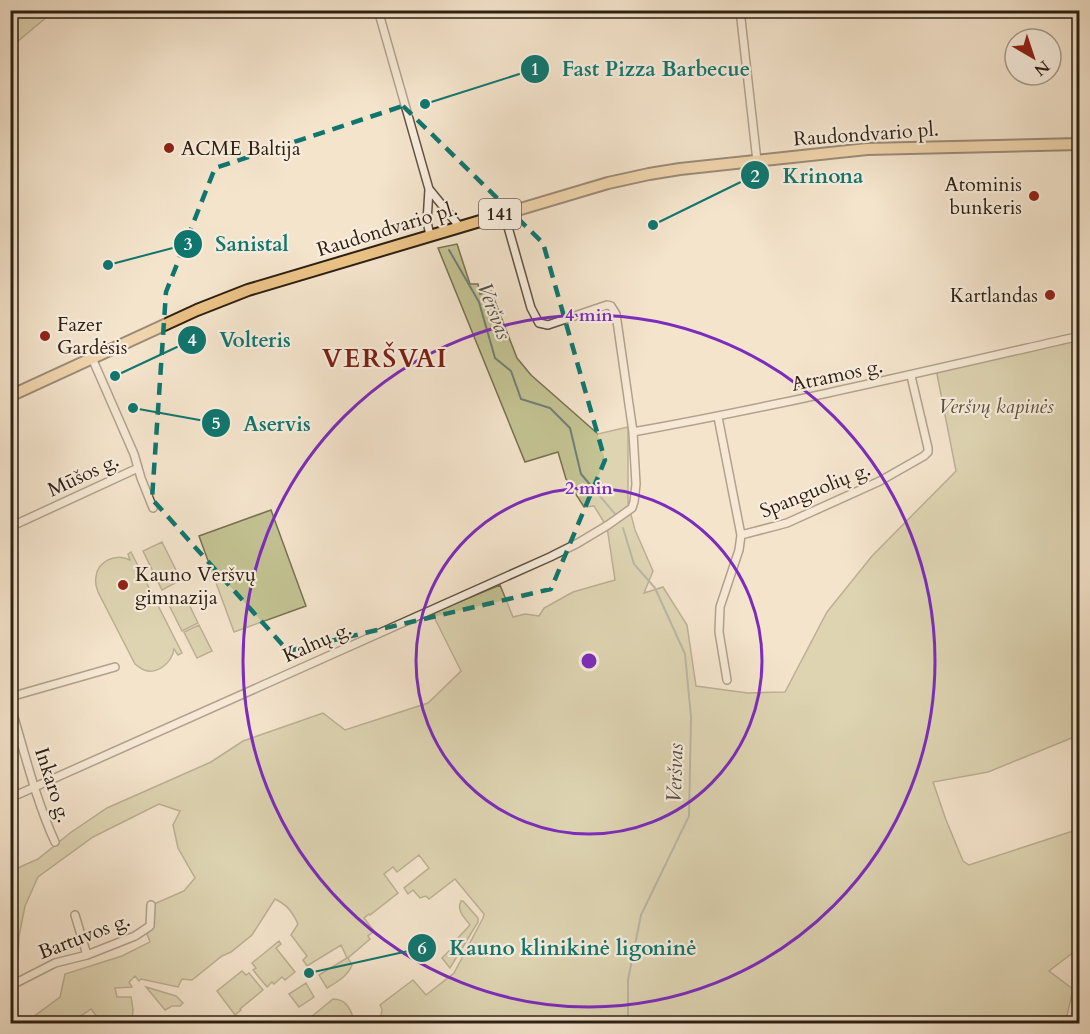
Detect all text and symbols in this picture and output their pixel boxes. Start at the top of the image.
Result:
north arrow [1003,27,1063,87]
callout: Fast Pizza Barbecue [520,50,762,89]
text: Fast Pizza Barbecue [562,55,750,84]
text: N [1029,55,1054,81]
text: 1 [530,57,540,82]
street label: Raudondvario pl. [792,115,940,153]
place label: ACME Baltija [181,135,301,162]
marker: ACME Baltija [162,141,176,155]
callout: Krinona [740,156,875,195]
text: Krinona [783,162,864,191]
text: 2 [750,164,760,189]
place label: Atominis bunkeris [944,171,1022,221]
marker: Atominis bunkeris [1027,189,1041,203]
street label: Raudondvario pl. [313,195,461,263]
road number: 141 [479,199,521,229]
callout: Sanistal [173,224,300,263]
text: Sanistal [215,230,289,259]
text: 3 [183,232,193,257]
water label: Veršvas [470,278,518,344]
place label: Kartlandas [950,282,1038,309]
marker: Kartlandas [1043,288,1057,302]
text: 4 min [565,303,613,328]
place label: Fazer Gardėsis [57,311,127,361]
callout: Volteris [177,321,303,360]
text: Volteris [219,326,291,355]
text: 4 [187,328,197,353]
marker: Fazer Gardėsis [38,329,52,343]
district label: VERŠVAI [322,341,448,376]
street label: Atramos g. [789,352,885,398]
park label: Veršvų kapinės [938,393,1054,420]
callout: Aservis [201,404,323,443]
text: Aservis [243,410,311,439]
text: 5 [211,411,221,436]
street label: Mūšos g. [43,447,123,503]
street label: Spanguolių g. [756,456,874,524]
text: 2 min [565,476,613,501]
place label: Kauno Veršvų gimnazija [135,561,256,611]
marker: Kauno Veršvų gimnazija [116,578,130,592]
street label: Kalnų g. [278,615,356,669]
centre of rings [579,651,599,671]
water label: Veršvas [659,743,691,803]
street label: Inkaro g. [28,744,78,826]
street label: Bartuvos g. [34,906,134,966]
callout: Kauno klinikinė ligoninė [407,928,708,967]
text: Kauno klinikinė ligoninė [449,934,697,963]
text: 6 [417,936,427,961]

